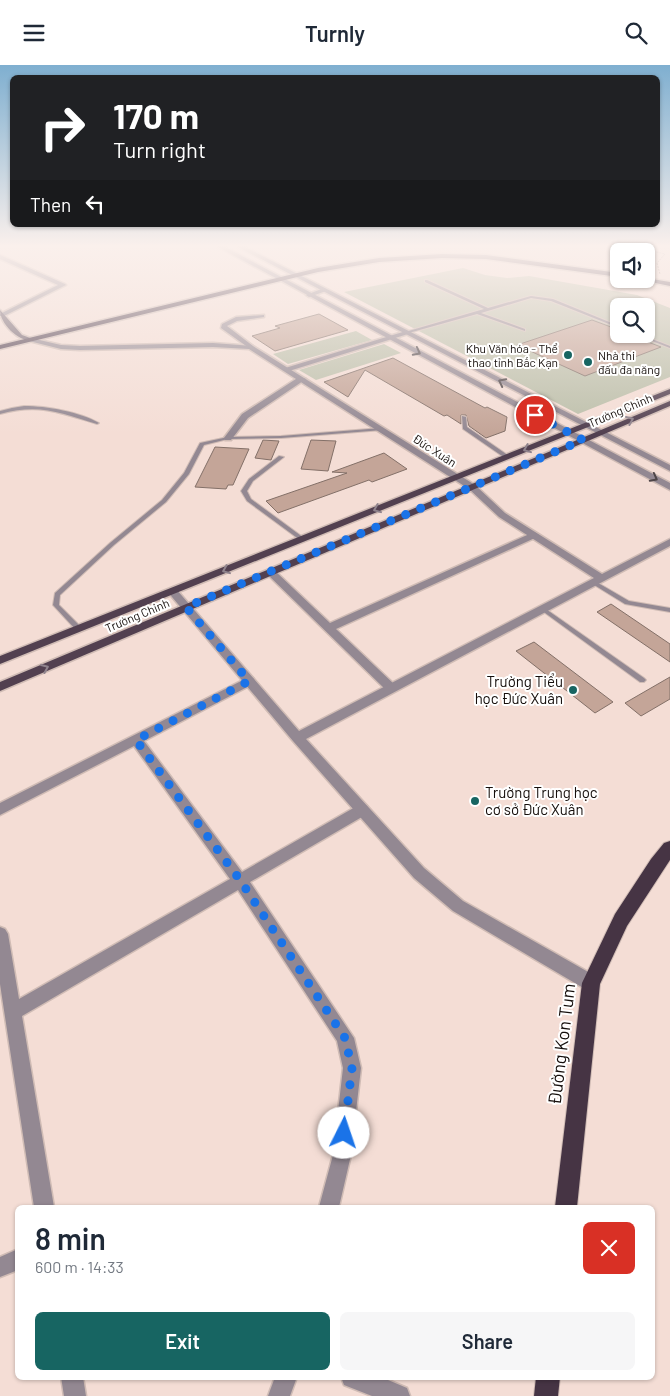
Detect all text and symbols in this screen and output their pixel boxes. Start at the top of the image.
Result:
icon: menu [20,19,48,47]
icon: search [622,19,650,47]
text: Turnly [305,20,365,46]
text: 170 m [113,94,199,136]
icon: right [30,95,95,160]
text: Turn right [113,136,206,162]
icon: left [81,190,109,218]
text: Then [30,193,71,216]
map controls [610,243,655,343]
button: sound [610,243,655,288]
button: search [610,298,655,343]
place label: Khu Văn hóa - Thể thao tỉnh Bắc Kạn [466,341,558,369]
one-way arrow [412,346,421,356]
place label: Nhà thi đấu đa năng [598,348,660,376]
marker: Khu Văn hóa - Thể thao tỉnh Bắc Kạn [562,349,574,361]
marker: Nhà thi đấu đa năng [582,356,594,368]
one-way arrow [498,378,507,388]
street label: Trường Chinh [586,390,654,430]
pin [514,394,556,436]
icon: arrive [521,401,549,429]
one-way arrow [625,416,634,426]
street label: Đức Xuân [411,431,459,469]
one-way arrow [523,442,532,453]
one-way arrow [648,472,657,482]
one-way arrow [373,503,381,513]
one-way arrow [222,563,231,574]
street label: Trường Chinh [103,595,171,635]
one-way arrow [40,663,49,674]
place label: Trường Tiểu học Đức Xuân [475,672,563,707]
marker: Trường Tiểu học Đức Xuân [567,684,579,696]
place label: Trường Trung học cơ sở Đức Xuân [485,783,598,818]
marker: Trường Trung học cơ sở Đức Xuân [469,795,481,807]
street label: Đường Kon Tum [543,982,579,1106]
position arrow [317,1106,369,1158]
text: 8 min [35,1220,106,1256]
button: close [583,1222,635,1274]
text: 600 m · 14:33 [35,1257,124,1276]
button: Exit [35,1312,330,1370]
button: Share [340,1312,635,1370]

